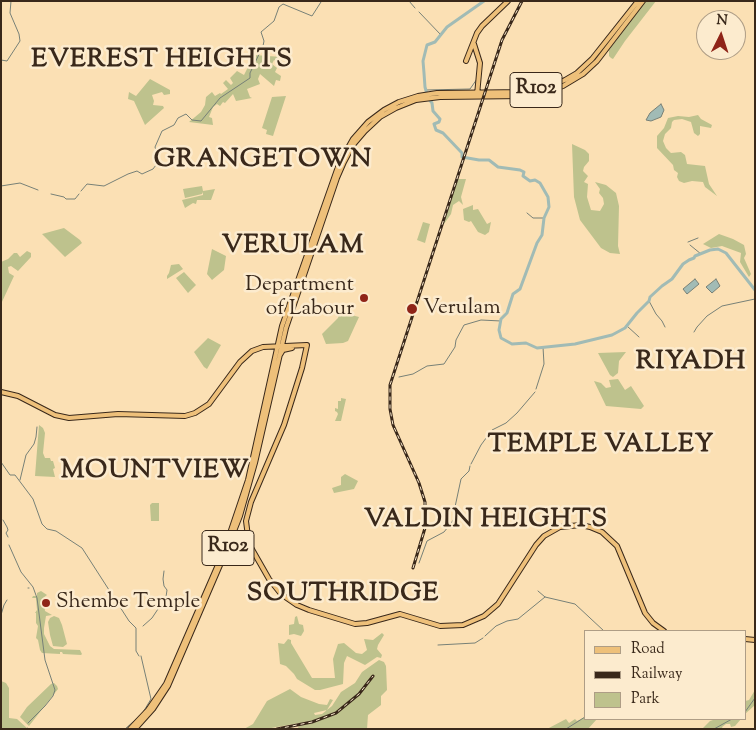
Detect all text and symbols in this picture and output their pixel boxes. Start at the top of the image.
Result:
north arrow [696,10,746,60]
text: N [716,11,728,31]
district label: EVEREST HEIGHTS [29,46,295,78]
road number: R102 [510,72,562,108]
district label: GRANGETOWN [153,146,373,178]
district label: VERULAM [221,232,365,264]
place label: Department of Labour [245,273,354,323]
marker: Department of Labour [358,292,370,304]
place label: Verulam [423,296,501,322]
marker: Verulam [405,302,419,316]
district label: RIYADH [635,348,747,380]
district label: TEMPLE VALLEY [486,431,716,463]
district label: MOUNTVIEW [59,457,251,489]
district label: VALDIN HEIGHTS [362,506,610,538]
road number: R102 [202,530,254,566]
district label: SOUTHRIDGE [246,580,440,612]
place label: Shembe Temple [56,590,200,616]
marker: Shembe Temple [40,597,52,609]
legend [584,630,746,720]
text: Road [631,639,665,660]
text: Railway [631,664,682,685]
text: Park [631,689,660,710]

